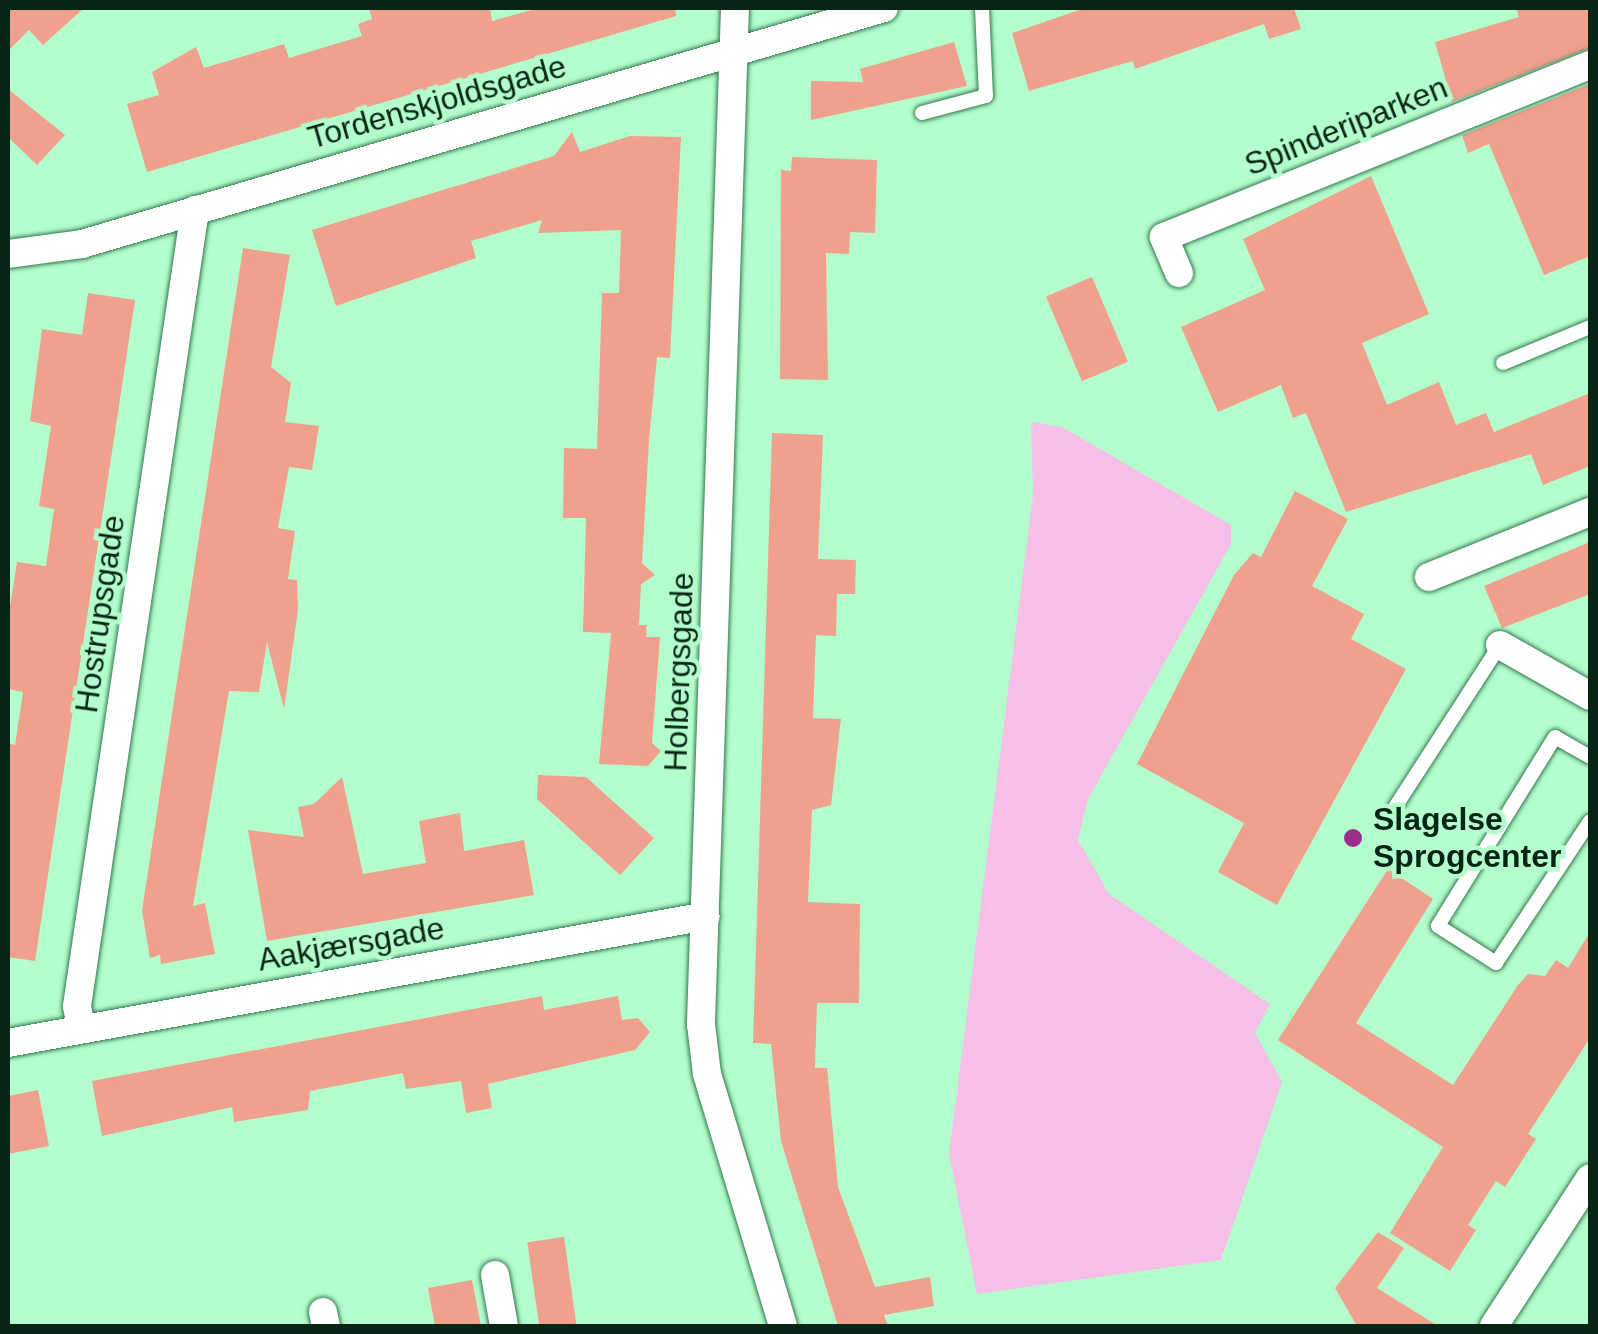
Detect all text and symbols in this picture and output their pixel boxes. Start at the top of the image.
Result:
street label: Tordenskjoldsgade [303,47,571,157]
street label: Spinderiparken [1239,68,1453,184]
street label: Hostrupsgade [67,513,133,715]
street label: Holbergsgade [656,572,702,772]
place label: Slagelse Sprogcenter [1373,801,1561,876]
marker: Slagelse Sprogcenter [1342,827,1364,849]
street label: Aakjærsgade [255,909,447,979]

